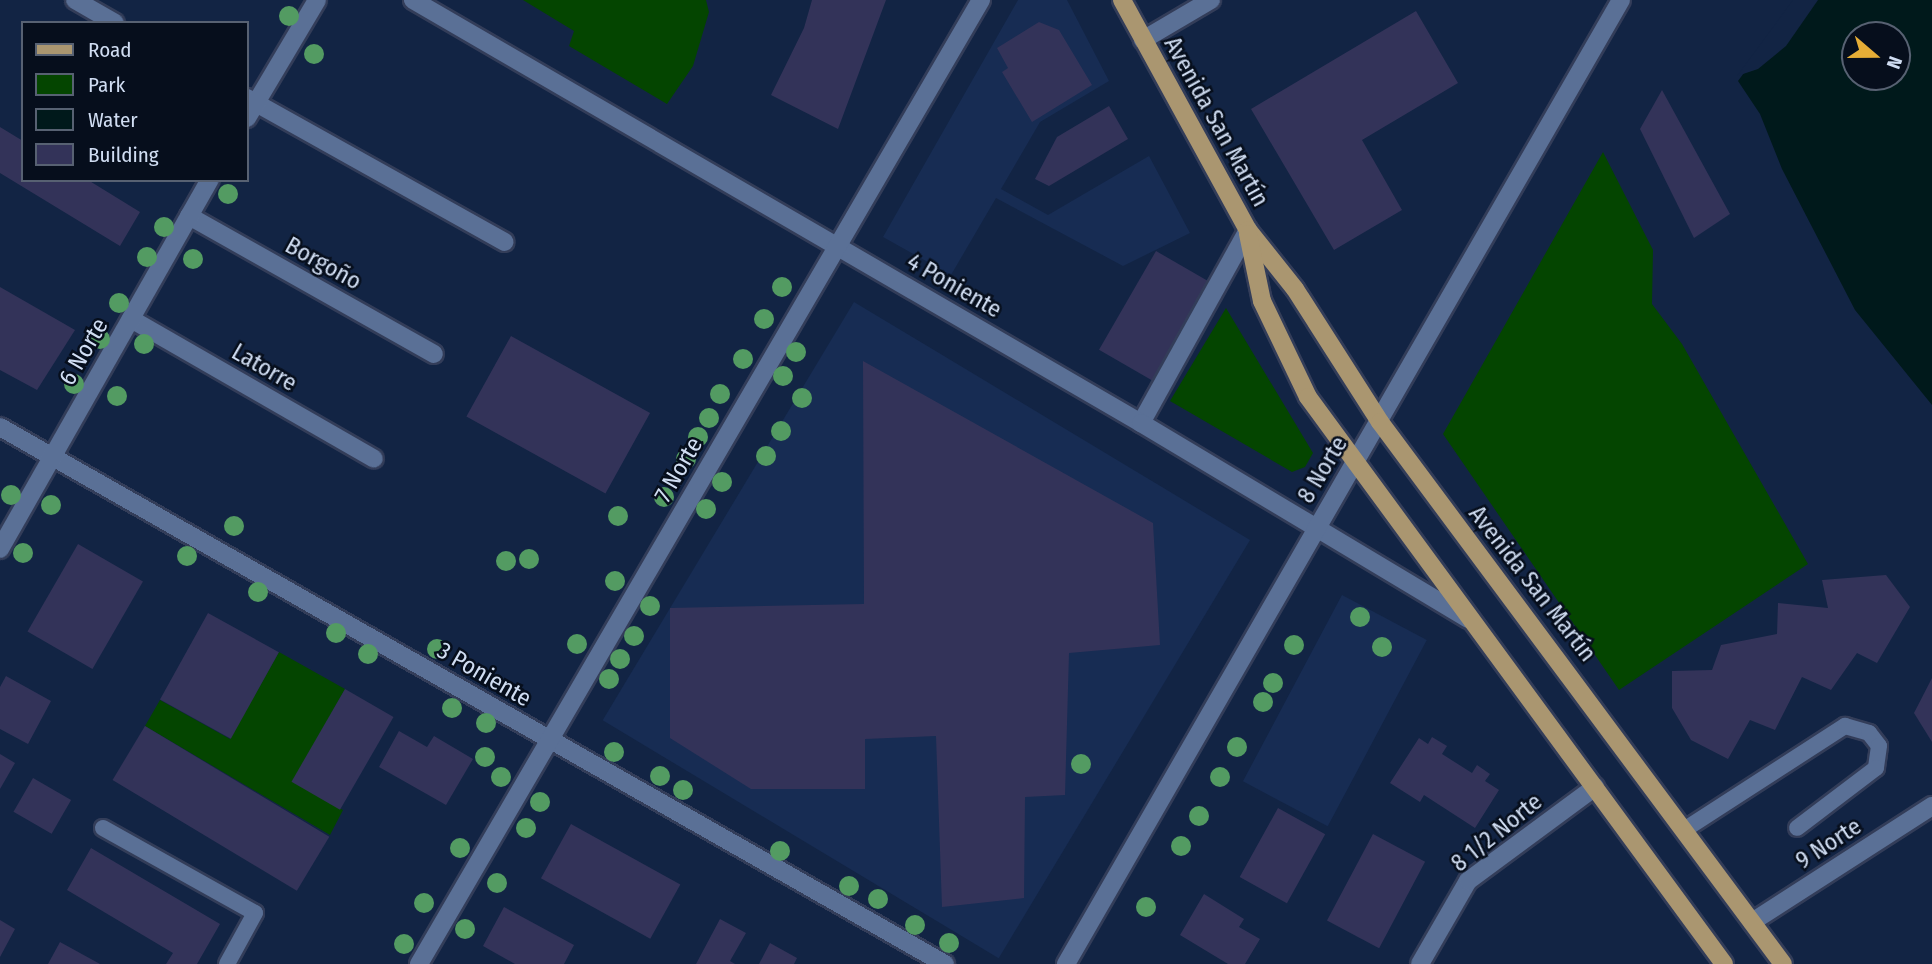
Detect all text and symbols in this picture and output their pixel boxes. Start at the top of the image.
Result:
legend [21,21,248,182]
north arrow [1841,21,1911,91]
street label: Avenida San Martín [1157,32,1275,212]
text: Road [88,37,132,63]
text: N [1882,53,1907,72]
text: Park [88,72,125,98]
text: Water [88,107,138,133]
text: Building [88,142,159,168]
street label: Borgoño [280,231,366,297]
street label: 4 Poniente [902,247,1006,325]
street label: 6 Norte [53,313,115,391]
street label: Latorre [226,338,302,398]
street label: 8 Norte [1292,431,1354,509]
street label: 7 Norte [649,432,709,508]
street label: Avenida San Martín [1462,500,1602,668]
street label: 3 Poniente [432,637,536,713]
street label: 8 1/2 Norte [1446,788,1548,878]
street label: 9 Norte [1791,812,1867,876]

